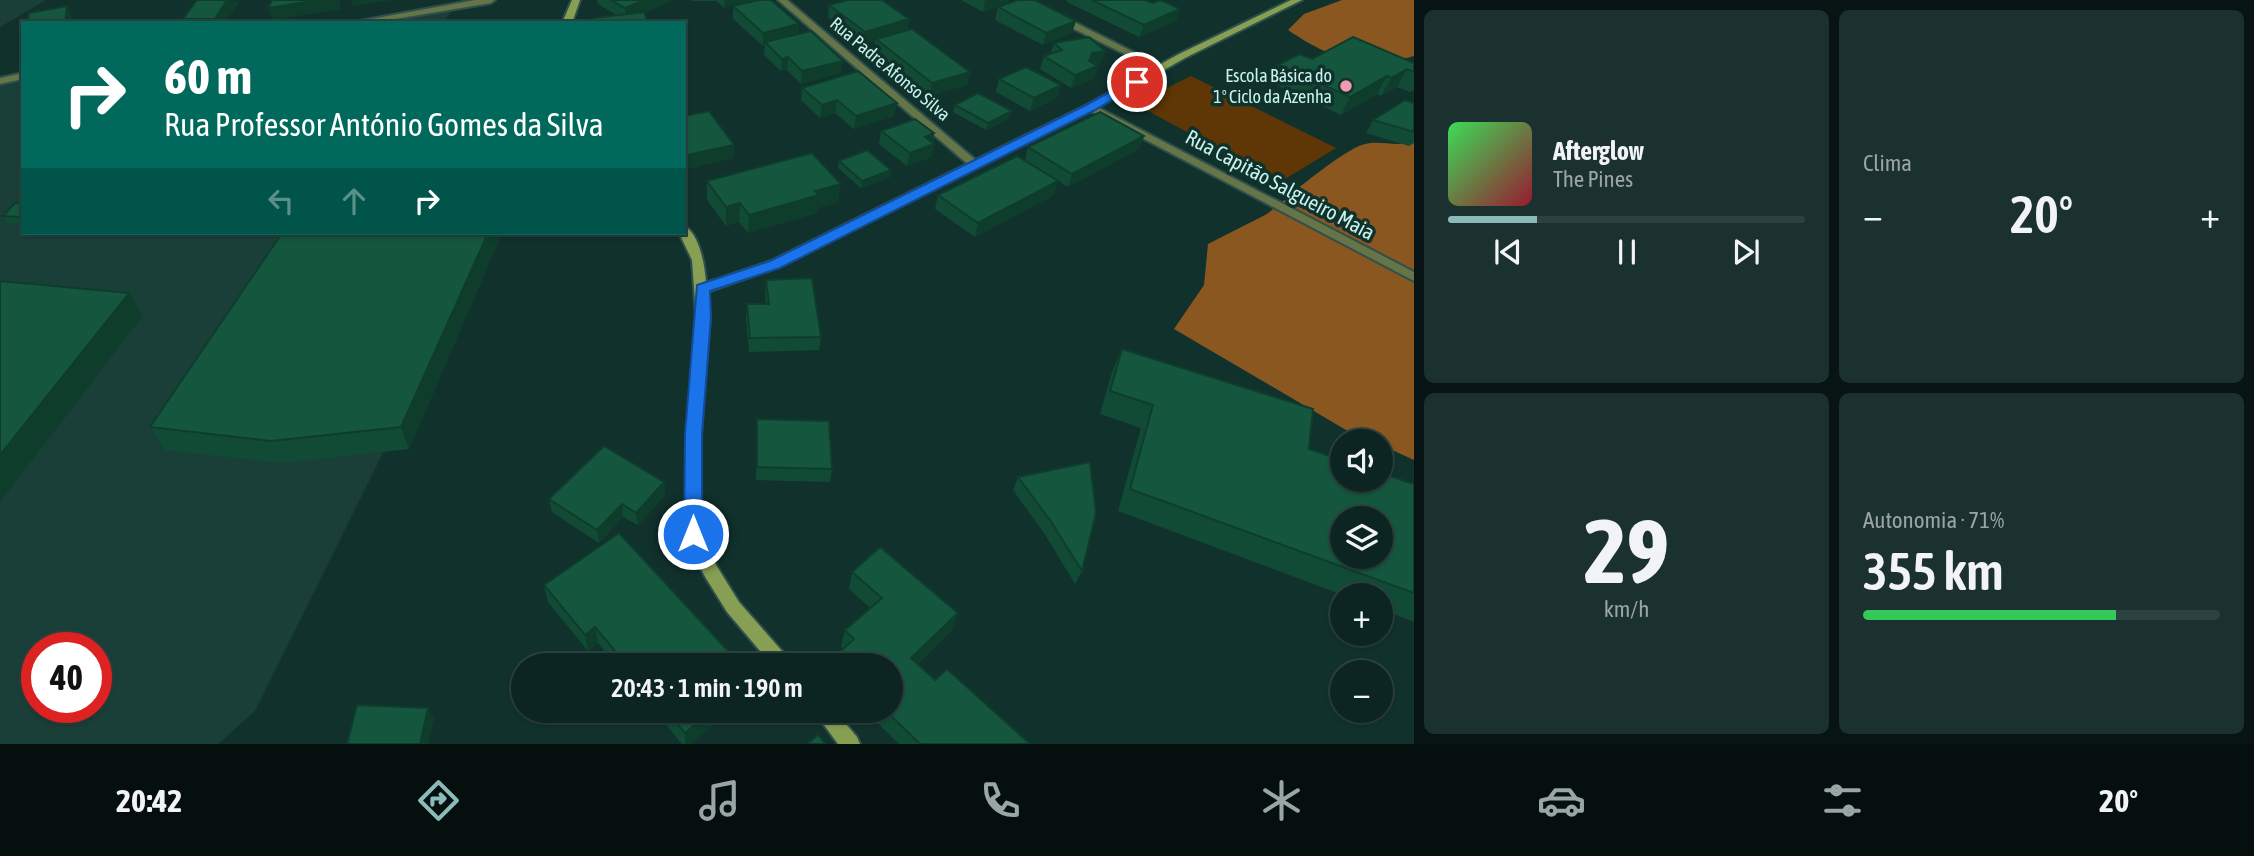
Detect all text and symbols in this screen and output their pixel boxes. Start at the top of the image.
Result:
street label: Rua Padre Afonso Silva [826,12,955,125]
text: 60 m [164,48,252,104]
icon: right [49,49,140,140]
pin [1107,52,1167,112]
icon: arrive [1118,63,1156,101]
place label: Escola Básica do 1º Ciclo da Azenha [1213,65,1332,107]
marker: Escola Básica do 1º Ciclo da Azenha [1338,78,1354,94]
text: Rua Professor António Gomes da Silva [164,106,604,143]
street label: Rua Capitão Salgueiro Maia [1182,124,1379,244]
text: Afterglow [1553,136,1644,166]
text: Clima [1863,150,1912,176]
text: The Pines [1553,166,1633,192]
icon: left [262,182,300,220]
icon: ahead [335,182,373,220]
icon: right [408,182,446,220]
text: 20° [2010,184,2073,244]
text: − [1863,193,1883,236]
text: + [2200,193,2220,236]
icon: previous [1489,233,1527,271]
icon: pause [1608,233,1646,271]
icon: next [1727,233,1765,271]
map controls [1330,429,1393,723]
button: sound [1330,429,1393,492]
position arrow [656,497,730,571]
text: 29 [1584,498,1669,602]
button: layers [1330,506,1393,569]
text: Autonomia · 71% [1863,507,2004,533]
text: 355 km [1863,541,2004,601]
button: + [1330,583,1393,646]
text: km/h [1604,596,1649,622]
speed limit sign: 40 [21,632,112,723]
button: − [1330,660,1393,723]
text: 20:43 · 1 min · 190 m [611,673,803,703]
icon: directions [414,776,463,825]
icon: music [695,776,744,825]
icon: phone [976,776,1025,825]
icon: climate [1257,776,1306,825]
icon: car [1537,776,1586,825]
icon: filters [1818,776,1867,825]
text: 20:42 [116,782,182,819]
text: 20° [2099,782,2138,819]

